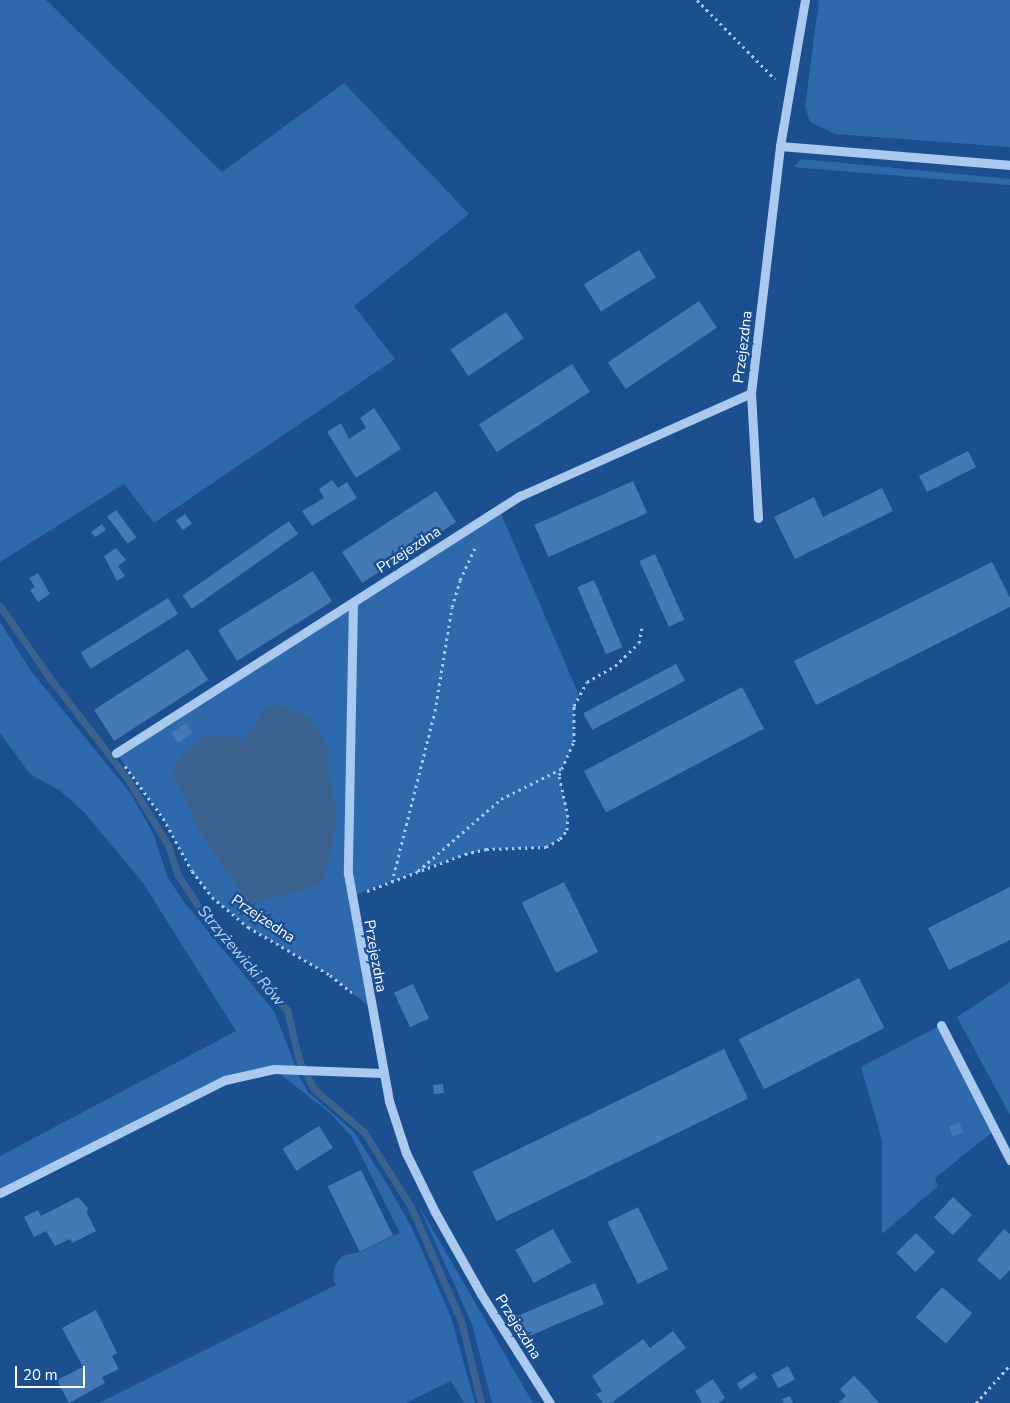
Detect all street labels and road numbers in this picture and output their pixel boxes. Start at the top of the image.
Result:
street label: Przejezdna [730,310,756,384]
street label: Przejezdna [373,523,445,577]
street label: Przejzedna [228,891,298,947]
street label: Przejezdna [360,918,390,994]
street label: Przejezdna [491,1291,545,1363]

